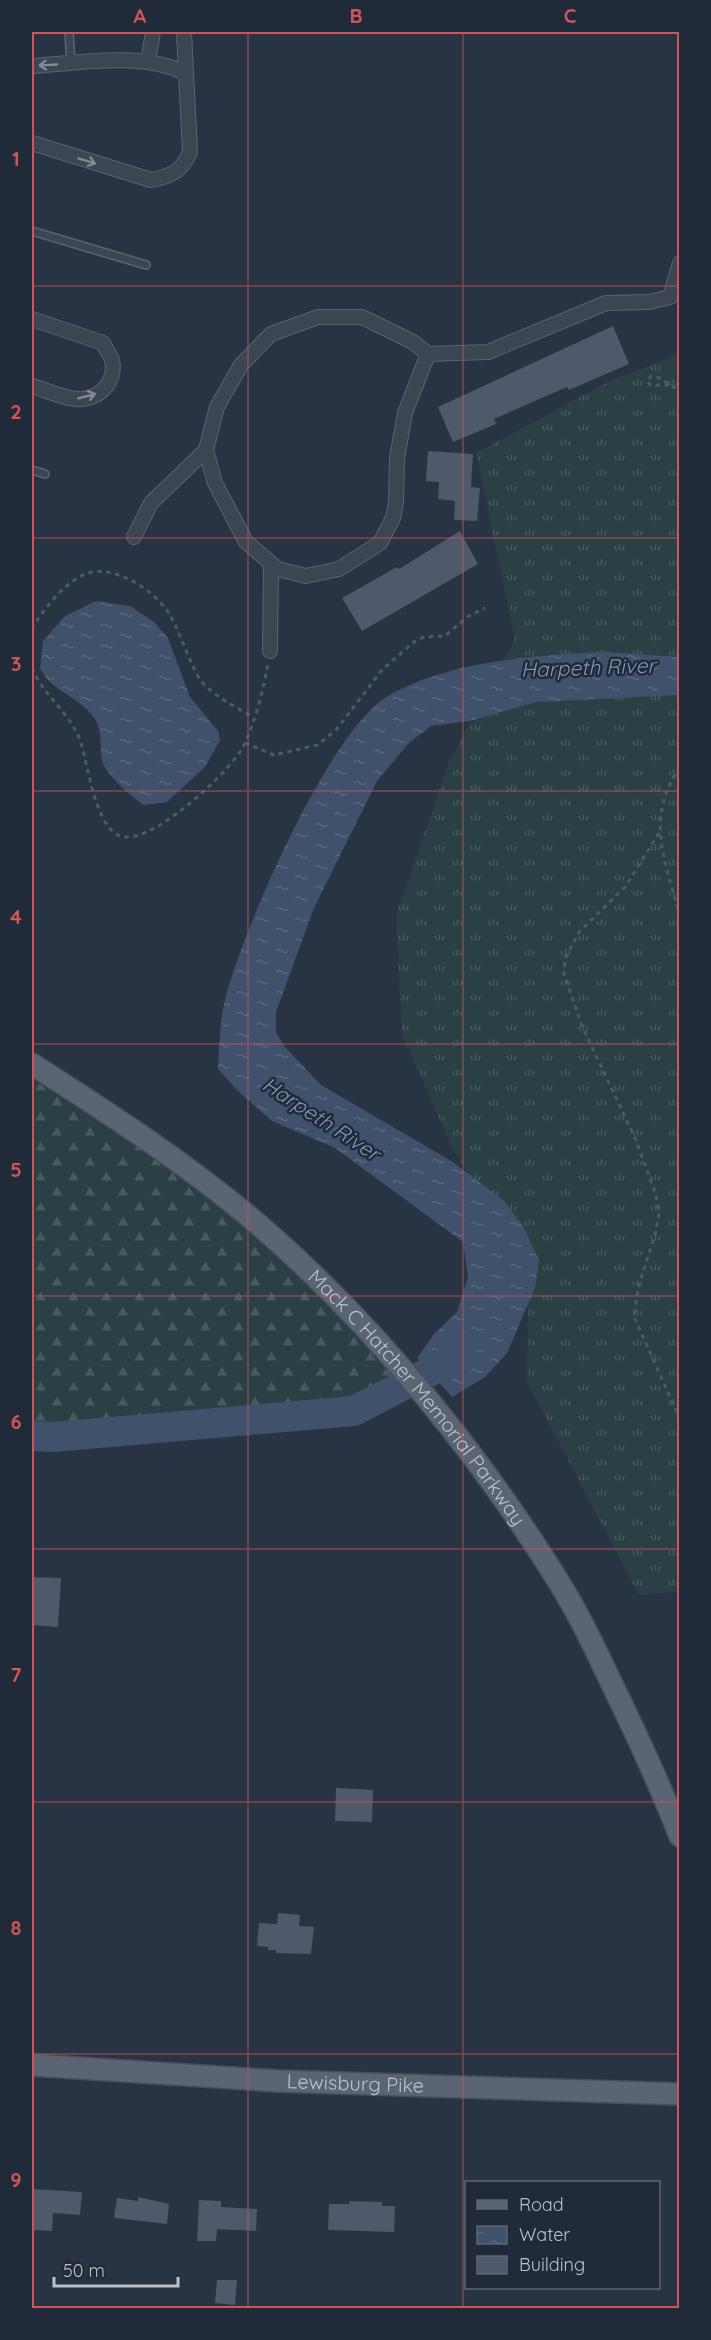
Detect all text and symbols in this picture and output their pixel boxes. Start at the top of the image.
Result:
text: A [134,3,147,28]
text: B [349,3,363,28]
text: C [564,3,577,28]
one-way arrow [38,60,58,71]
text: 1 [12,146,20,171]
one-way arrow [77,156,96,167]
one-way arrow [77,390,96,402]
text: 2 [10,399,22,424]
text: 3 [11,651,21,676]
water label: Harpeth River [520,652,659,682]
text: 4 [10,904,22,929]
water label: Harpeth River [258,1071,388,1167]
text: 5 [10,1157,22,1182]
street label: Mack C Hatcher Memorial Parkway [303,1264,531,1530]
text: 6 [10,1409,22,1434]
text: 7 [11,1662,22,1687]
text: 8 [11,1915,22,1940]
street label: Lewisburg Pike [286,2068,424,2098]
text: 9 [10,2167,22,2192]
legend [465,2181,660,2289]
text: Road [519,2193,564,2216]
text: Water [519,2223,570,2246]
scale bar [54,2250,178,2288]
text: Building [519,2253,585,2276]
text: 50 m [63,2259,105,2282]

